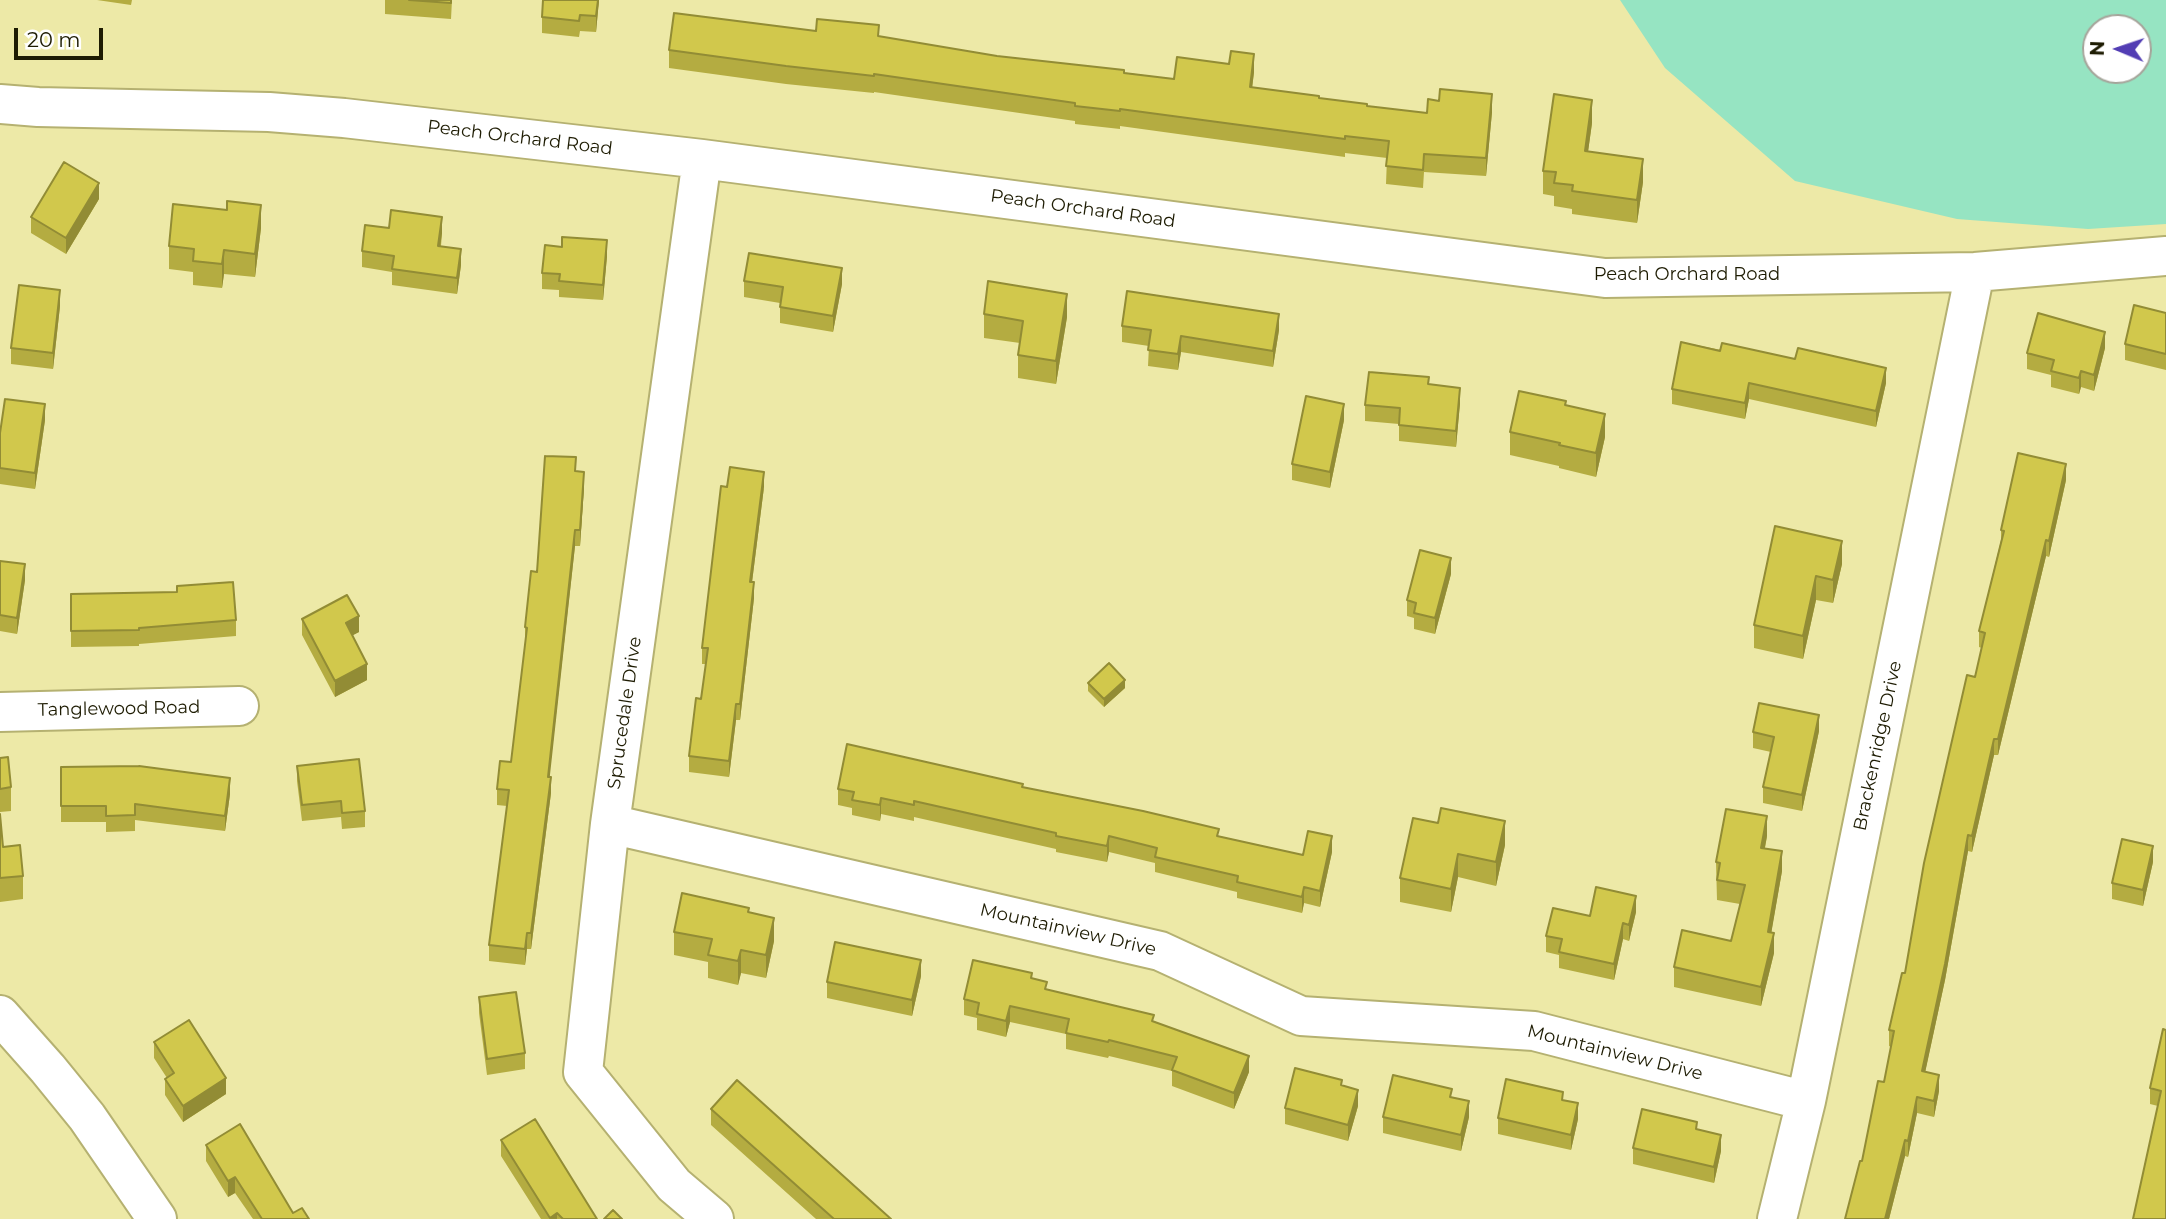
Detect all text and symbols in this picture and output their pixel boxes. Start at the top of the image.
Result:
scale bar [18,14,107,58]
north arrow [2082,14,2152,84]
text: 20 m [27,27,81,52]
text: N [2086,40,2109,56]
street label: Peach Orchard Road [426,116,614,160]
street label: Peach Orchard Road [989,185,1177,233]
street label: Peach Orchard Road [1594,264,1780,286]
street label: Sprucedale Drive [604,635,646,791]
street label: Brackenridge Drive [1849,659,1907,833]
street label: Tanglewood Road [38,697,200,721]
street label: Mountainview Drive [978,899,1158,961]
street label: Mountainview Drive [1525,1021,1705,1085]

